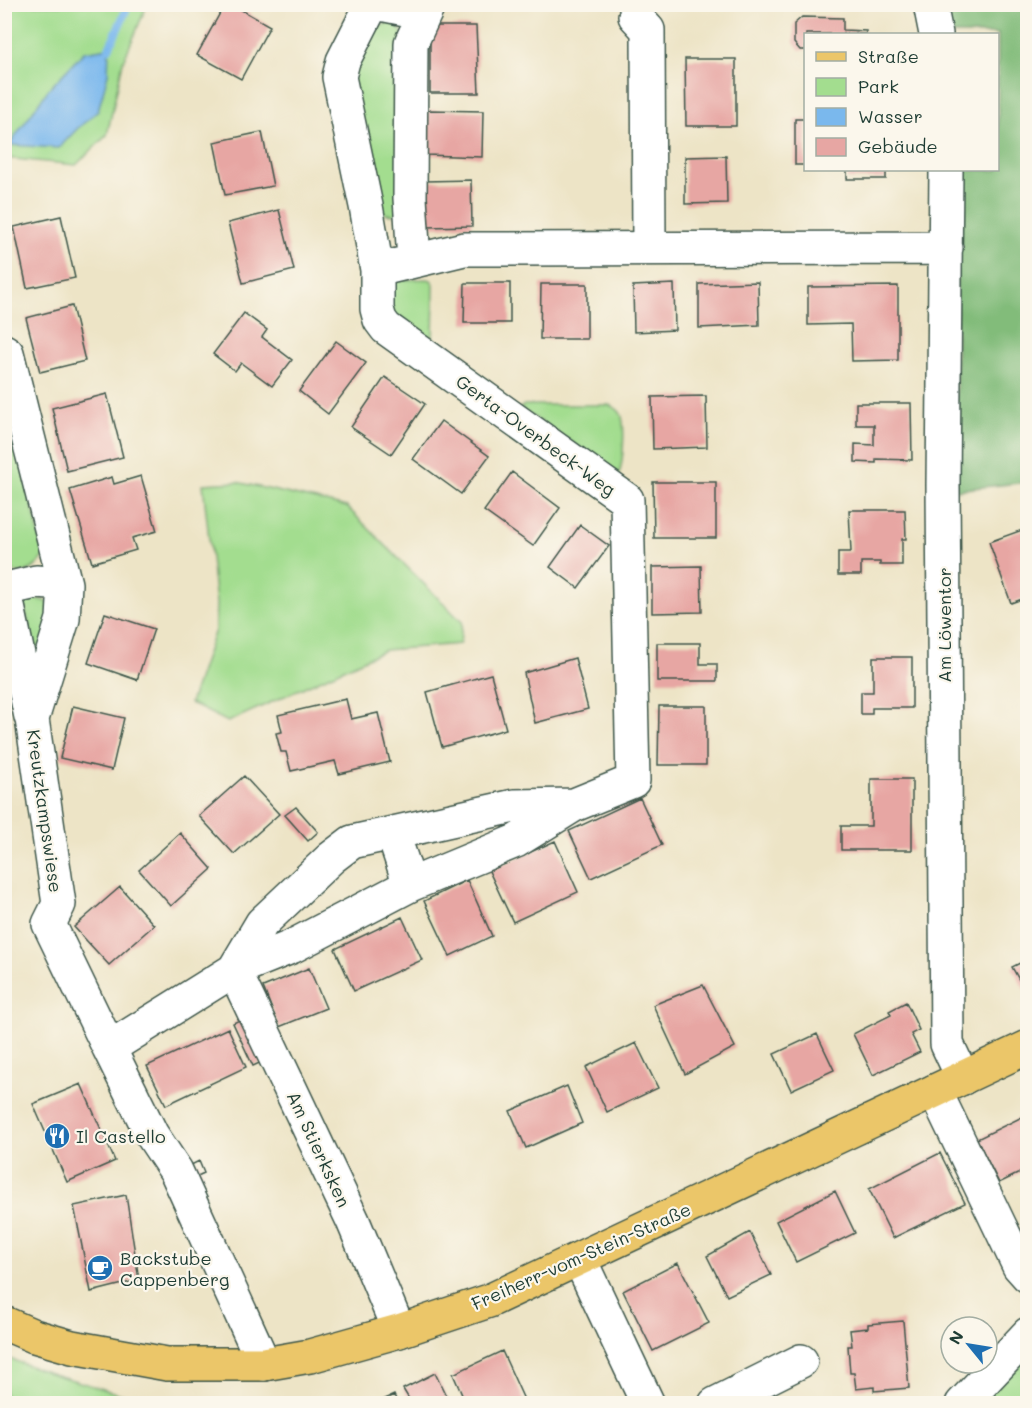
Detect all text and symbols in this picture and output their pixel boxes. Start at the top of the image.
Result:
legend [804,33,999,171]
text: Straße [858,44,919,68]
text: Park [858,74,899,98]
text: Wasser [858,104,923,128]
text: Gebäude [858,134,938,158]
street label: Gerta-Overbeck-Weg [451,369,621,501]
street label: Am Löwentor [932,567,956,683]
street label: Kreutzkampswiese [22,728,68,894]
street label: Am Stierksken [282,1087,356,1211]
restaurant icon: Il Castello [42,1121,72,1151]
place label: Il Castello [76,1124,166,1148]
street label: Freiherr-vom-Stein-Straße [467,1197,695,1315]
place label: Backstube Cappenberg [120,1246,229,1291]
cafe icon: Backstube Cappenberg [85,1253,115,1283]
north arrow [939,1315,999,1375]
text: N [943,1327,968,1348]

